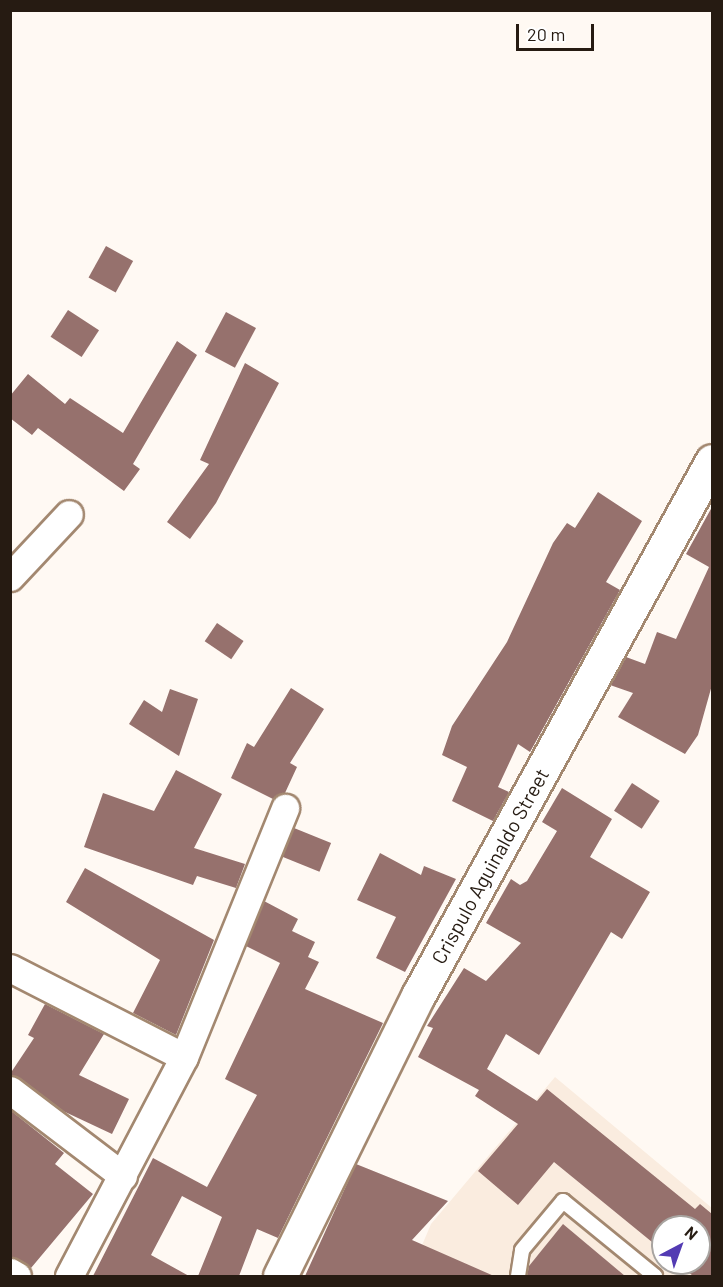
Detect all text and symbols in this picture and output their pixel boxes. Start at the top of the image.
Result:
scale bar [519,12,597,50]
text: 20 m [527,23,565,45]
street label: Crispulo Aguinaldo Street [426,764,554,968]
north arrow [651,1215,711,1275]
text: N [682,1222,702,1243]

